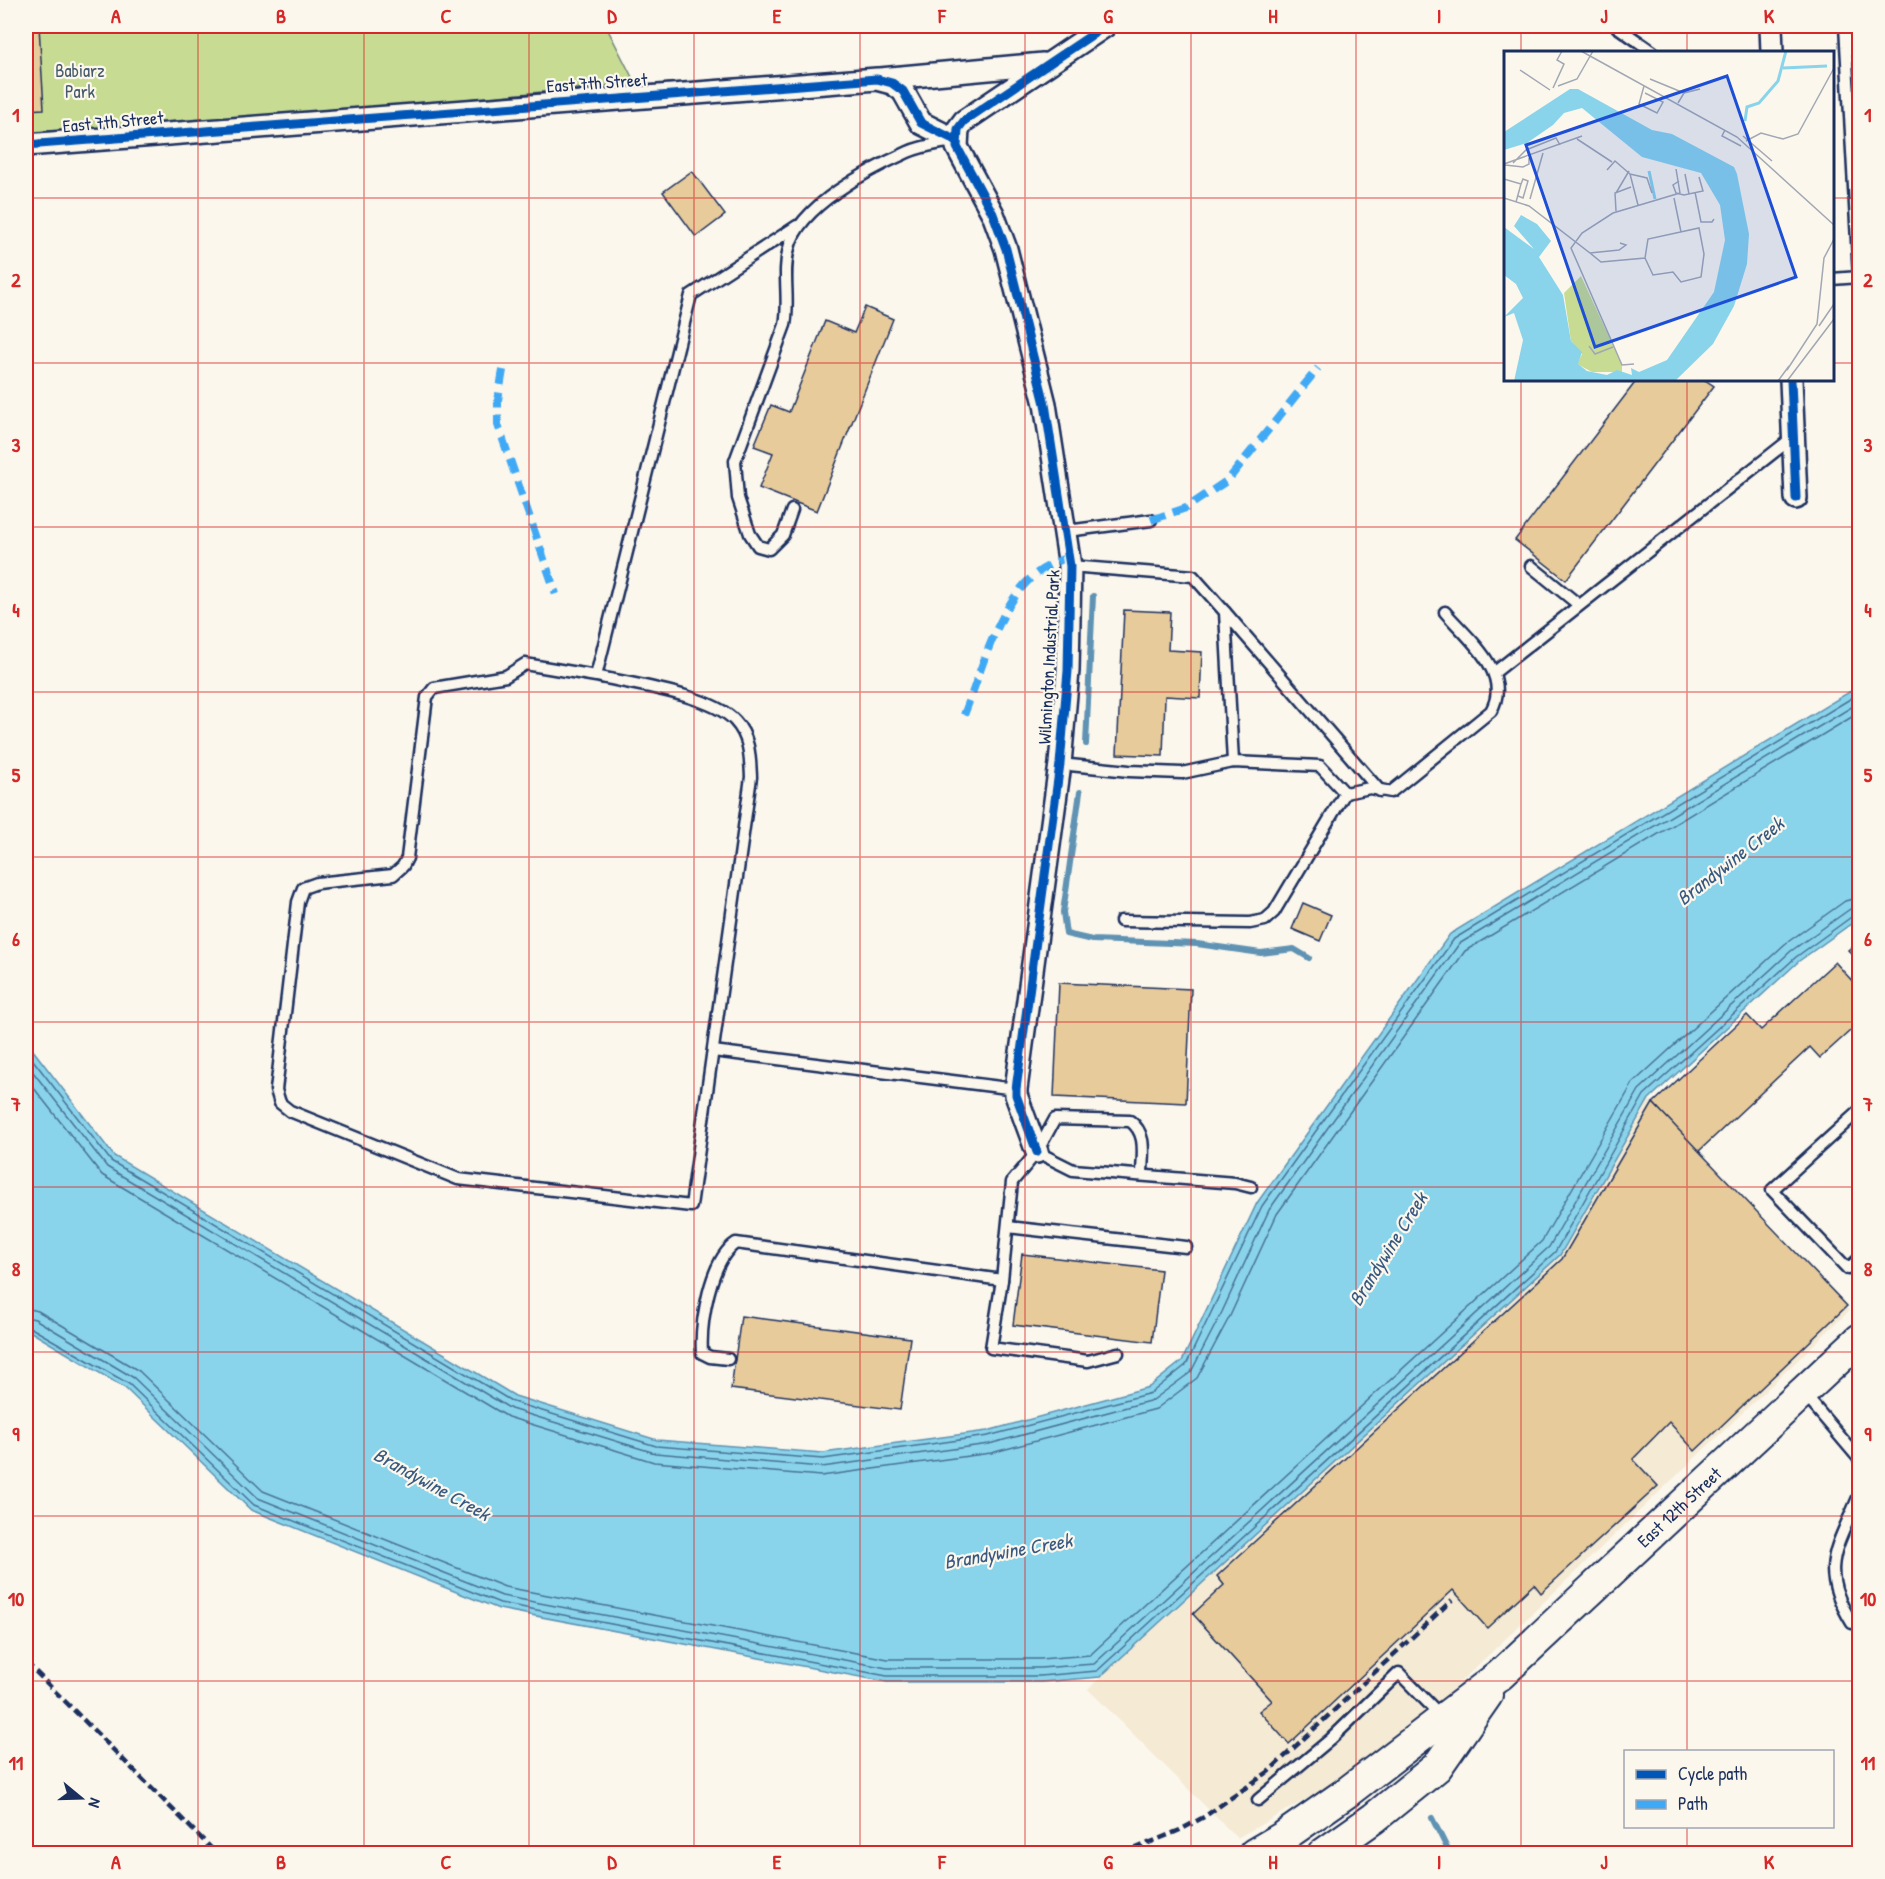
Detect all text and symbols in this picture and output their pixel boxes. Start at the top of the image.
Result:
text: A [111,2,121,29]
text: B [276,2,286,29]
text: C [441,2,452,29]
text: D [607,2,617,29]
text: E [773,2,782,29]
text: F [937,2,947,29]
text: G [1103,2,1113,29]
text: H [1268,2,1278,29]
text: I [1437,2,1441,29]
text: J [1600,2,1608,29]
text: K [1764,2,1775,29]
inset map [1504,51,1834,381]
park label: Babiarz Park [55,58,105,104]
street label: East 7th Street [546,66,649,98]
text: 1 [12,101,20,128]
text: 1 [1864,101,1872,128]
street label: East 7th Street [62,105,165,138]
text: 2 [11,266,21,293]
text: 2 [1863,266,1873,293]
text: 3 [12,431,21,458]
text: 3 [1864,431,1873,458]
street label: Wilmington Industrial Park [1031,569,1066,745]
text: 4 [12,596,20,623]
text: 4 [1864,596,1872,623]
text: 5 [12,761,21,788]
text: 5 [1864,761,1873,788]
water label: Brandywine Creek [1670,809,1791,912]
text: 6 [12,925,20,952]
text: 6 [1864,925,1872,952]
text: 7 [10,1090,21,1117]
text: 7 [1862,1090,1873,1117]
water label: Brandywine Creek [1342,1185,1435,1311]
text: 8 [12,1255,21,1282]
text: 8 [1864,1255,1873,1282]
text: 9 [12,1420,20,1447]
text: 9 [1864,1420,1872,1447]
water label: Brandywine Creek [369,1440,497,1528]
street label: East 12th Street [1631,1461,1727,1553]
water label: Brandywine Creek [942,1526,1076,1576]
text: 10 [8,1585,24,1612]
text: 10 [1860,1585,1876,1612]
text: 11 [9,1749,23,1776]
text: 11 [1861,1749,1875,1776]
legend [1624,1750,1834,1828]
text: Cycle path [1678,1761,1748,1786]
north arrow [51,1768,111,1828]
text: Path [1678,1791,1708,1816]
text: N [83,1795,107,1811]
text: A [111,1848,121,1875]
text: B [276,1848,286,1875]
text: C [441,1848,452,1875]
text: D [607,1848,617,1875]
text: E [773,1848,782,1875]
text: F [937,1848,947,1875]
text: G [1103,1848,1113,1875]
text: H [1268,1848,1278,1875]
text: I [1437,1848,1441,1875]
text: J [1600,1848,1608,1875]
text: K [1764,1848,1775,1875]

